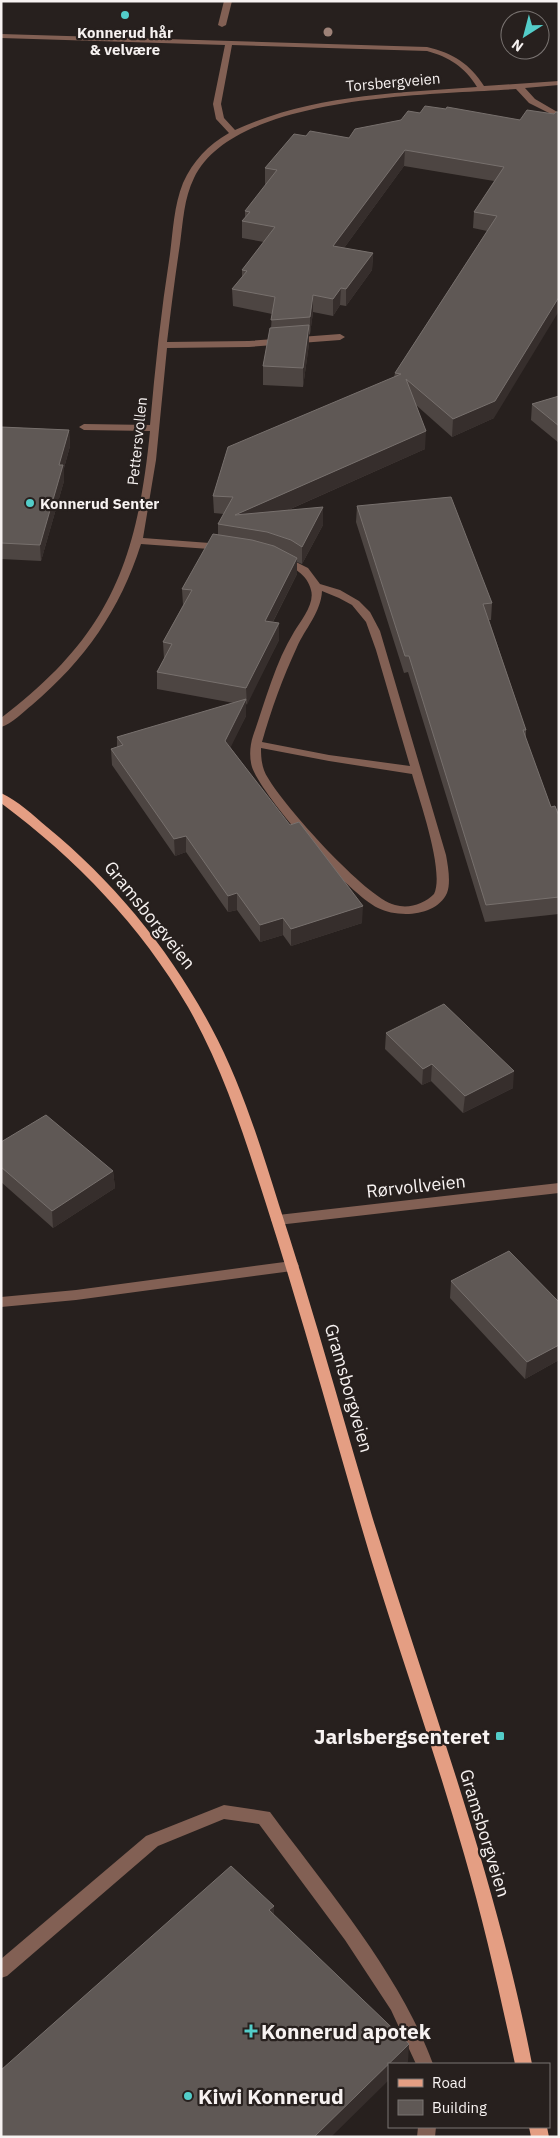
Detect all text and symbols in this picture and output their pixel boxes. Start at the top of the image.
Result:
marker: Konnerud hår & velvære [119,9,131,21]
north arrow [500,10,550,60]
place label: Konnerud hår & velvære [77,23,173,59]
text: N [508,35,527,56]
street label: Torsbergveien [345,68,441,96]
street label: Pettersvollen [123,396,151,486]
place label: Konnerud Senter [40,494,159,513]
marker: Konnerud Senter [24,497,36,509]
street label: Gramsborgveien [99,856,201,974]
street label: Rørvollveien [365,1169,467,1203]
street label: Gramsborgveien [320,1321,378,1455]
place label: Jarlsbergsenteret [314,1722,490,1750]
marker: Jarlsbergsenteret [494,1730,506,1742]
street label: Gramsborgveien [455,1766,515,1900]
place label: Konnerud apotek [261,2017,432,2045]
marker: Konnerud apotek [245,2025,257,2037]
legend [388,2063,550,2128]
text: Road [432,2073,467,2092]
place label: Kiwi Konnerud [198,2082,344,2110]
marker: Kiwi Konnerud [182,2090,194,2102]
text: Building [432,2098,487,2117]

